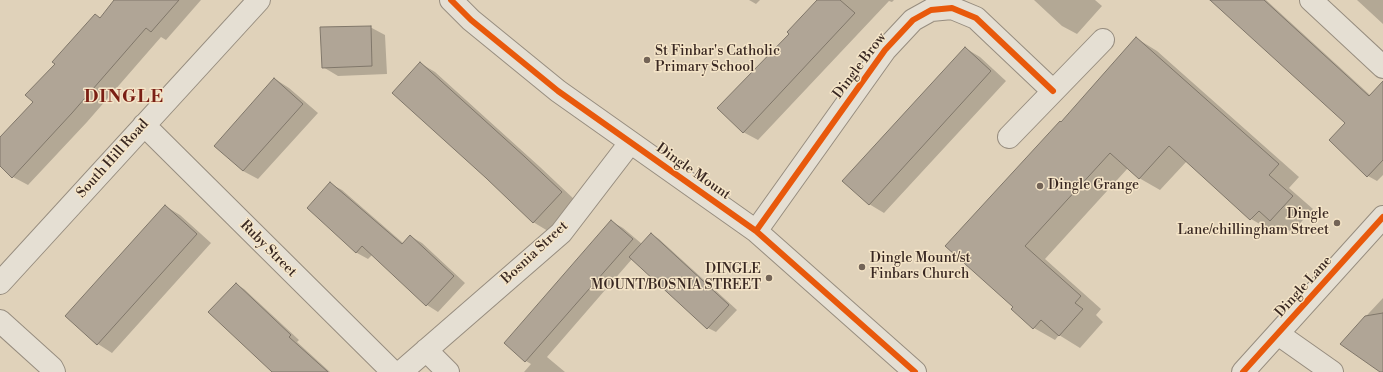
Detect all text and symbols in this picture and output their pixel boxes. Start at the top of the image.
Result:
street label: Dingle Brow [830,30,890,102]
place label: St Finbar's Catholic Primary School [655,44,780,76]
marker: St Finbar's Catholic Primary School [642,55,652,65]
district label: DINGLE [84,87,164,109]
street label: South Hill Road [73,116,153,202]
street label: Dingle Mount [653,140,733,204]
place label: Dingle Grange [1048,178,1139,194]
marker: Dingle Grange [1035,181,1045,191]
place label: Dingle Lane/chillingham Street [1178,207,1329,240]
street label: Ruby Street [236,217,300,281]
street label: Bosnia Street [498,218,572,288]
marker: Dingle Lane/chillingham Street [1332,218,1342,228]
place label: Dingle Mount/st Finbars Church [870,251,971,284]
street label: Dingle Lane [1272,253,1336,321]
place label: DINGLE MOUNT/BOSNIA STREET [591,262,761,294]
marker: Dingle Mount/st Finbars Church [857,262,867,272]
marker: DINGLE MOUNT/BOSNIA STREET [764,273,774,283]

